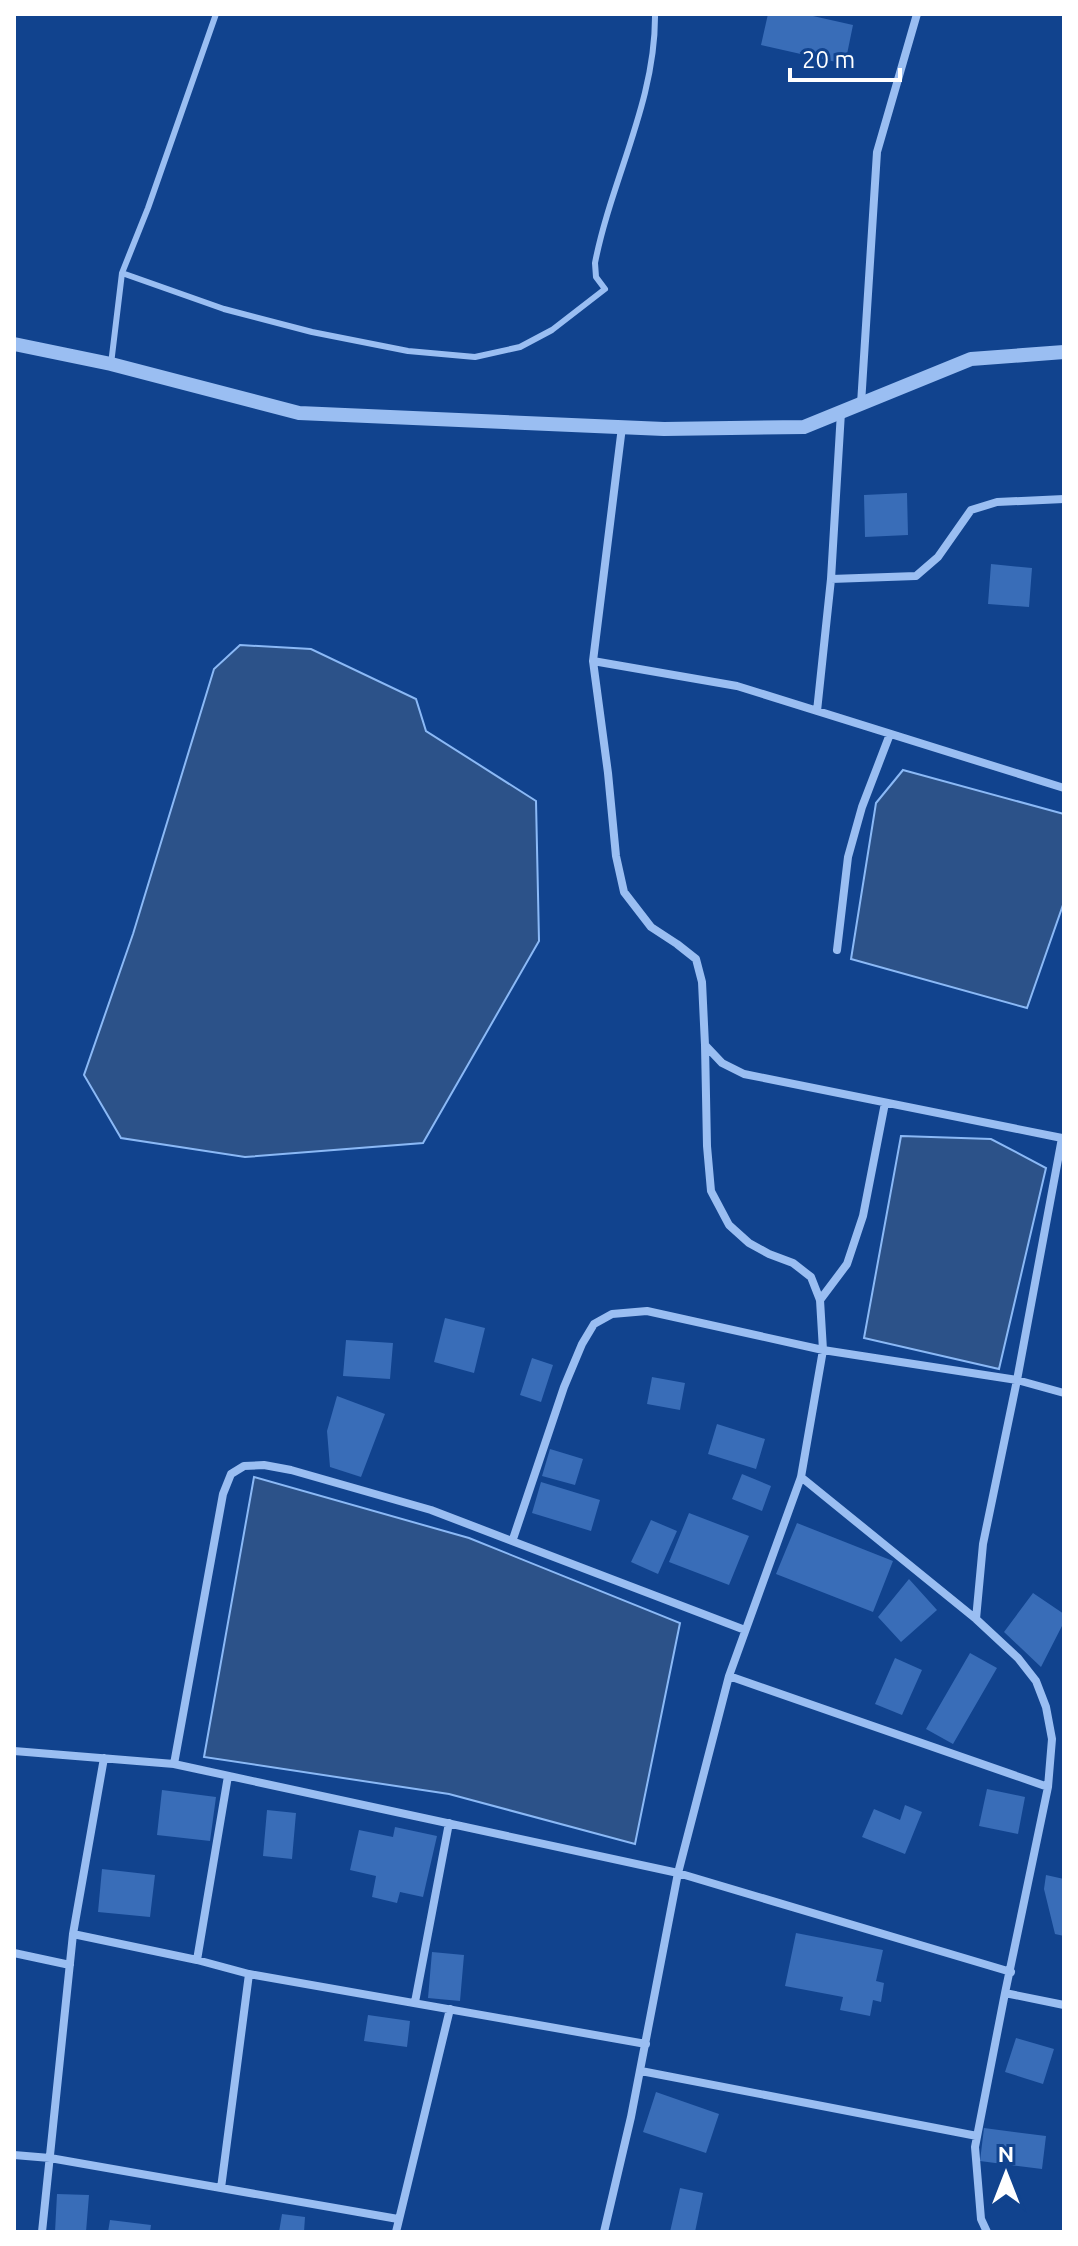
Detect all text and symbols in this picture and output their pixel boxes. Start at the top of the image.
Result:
scale bar [790,32,900,82]
text: 20 m [802,46,855,73]
north arrow [966,2134,1046,2214]
text: N [998,2141,1014,2166]

